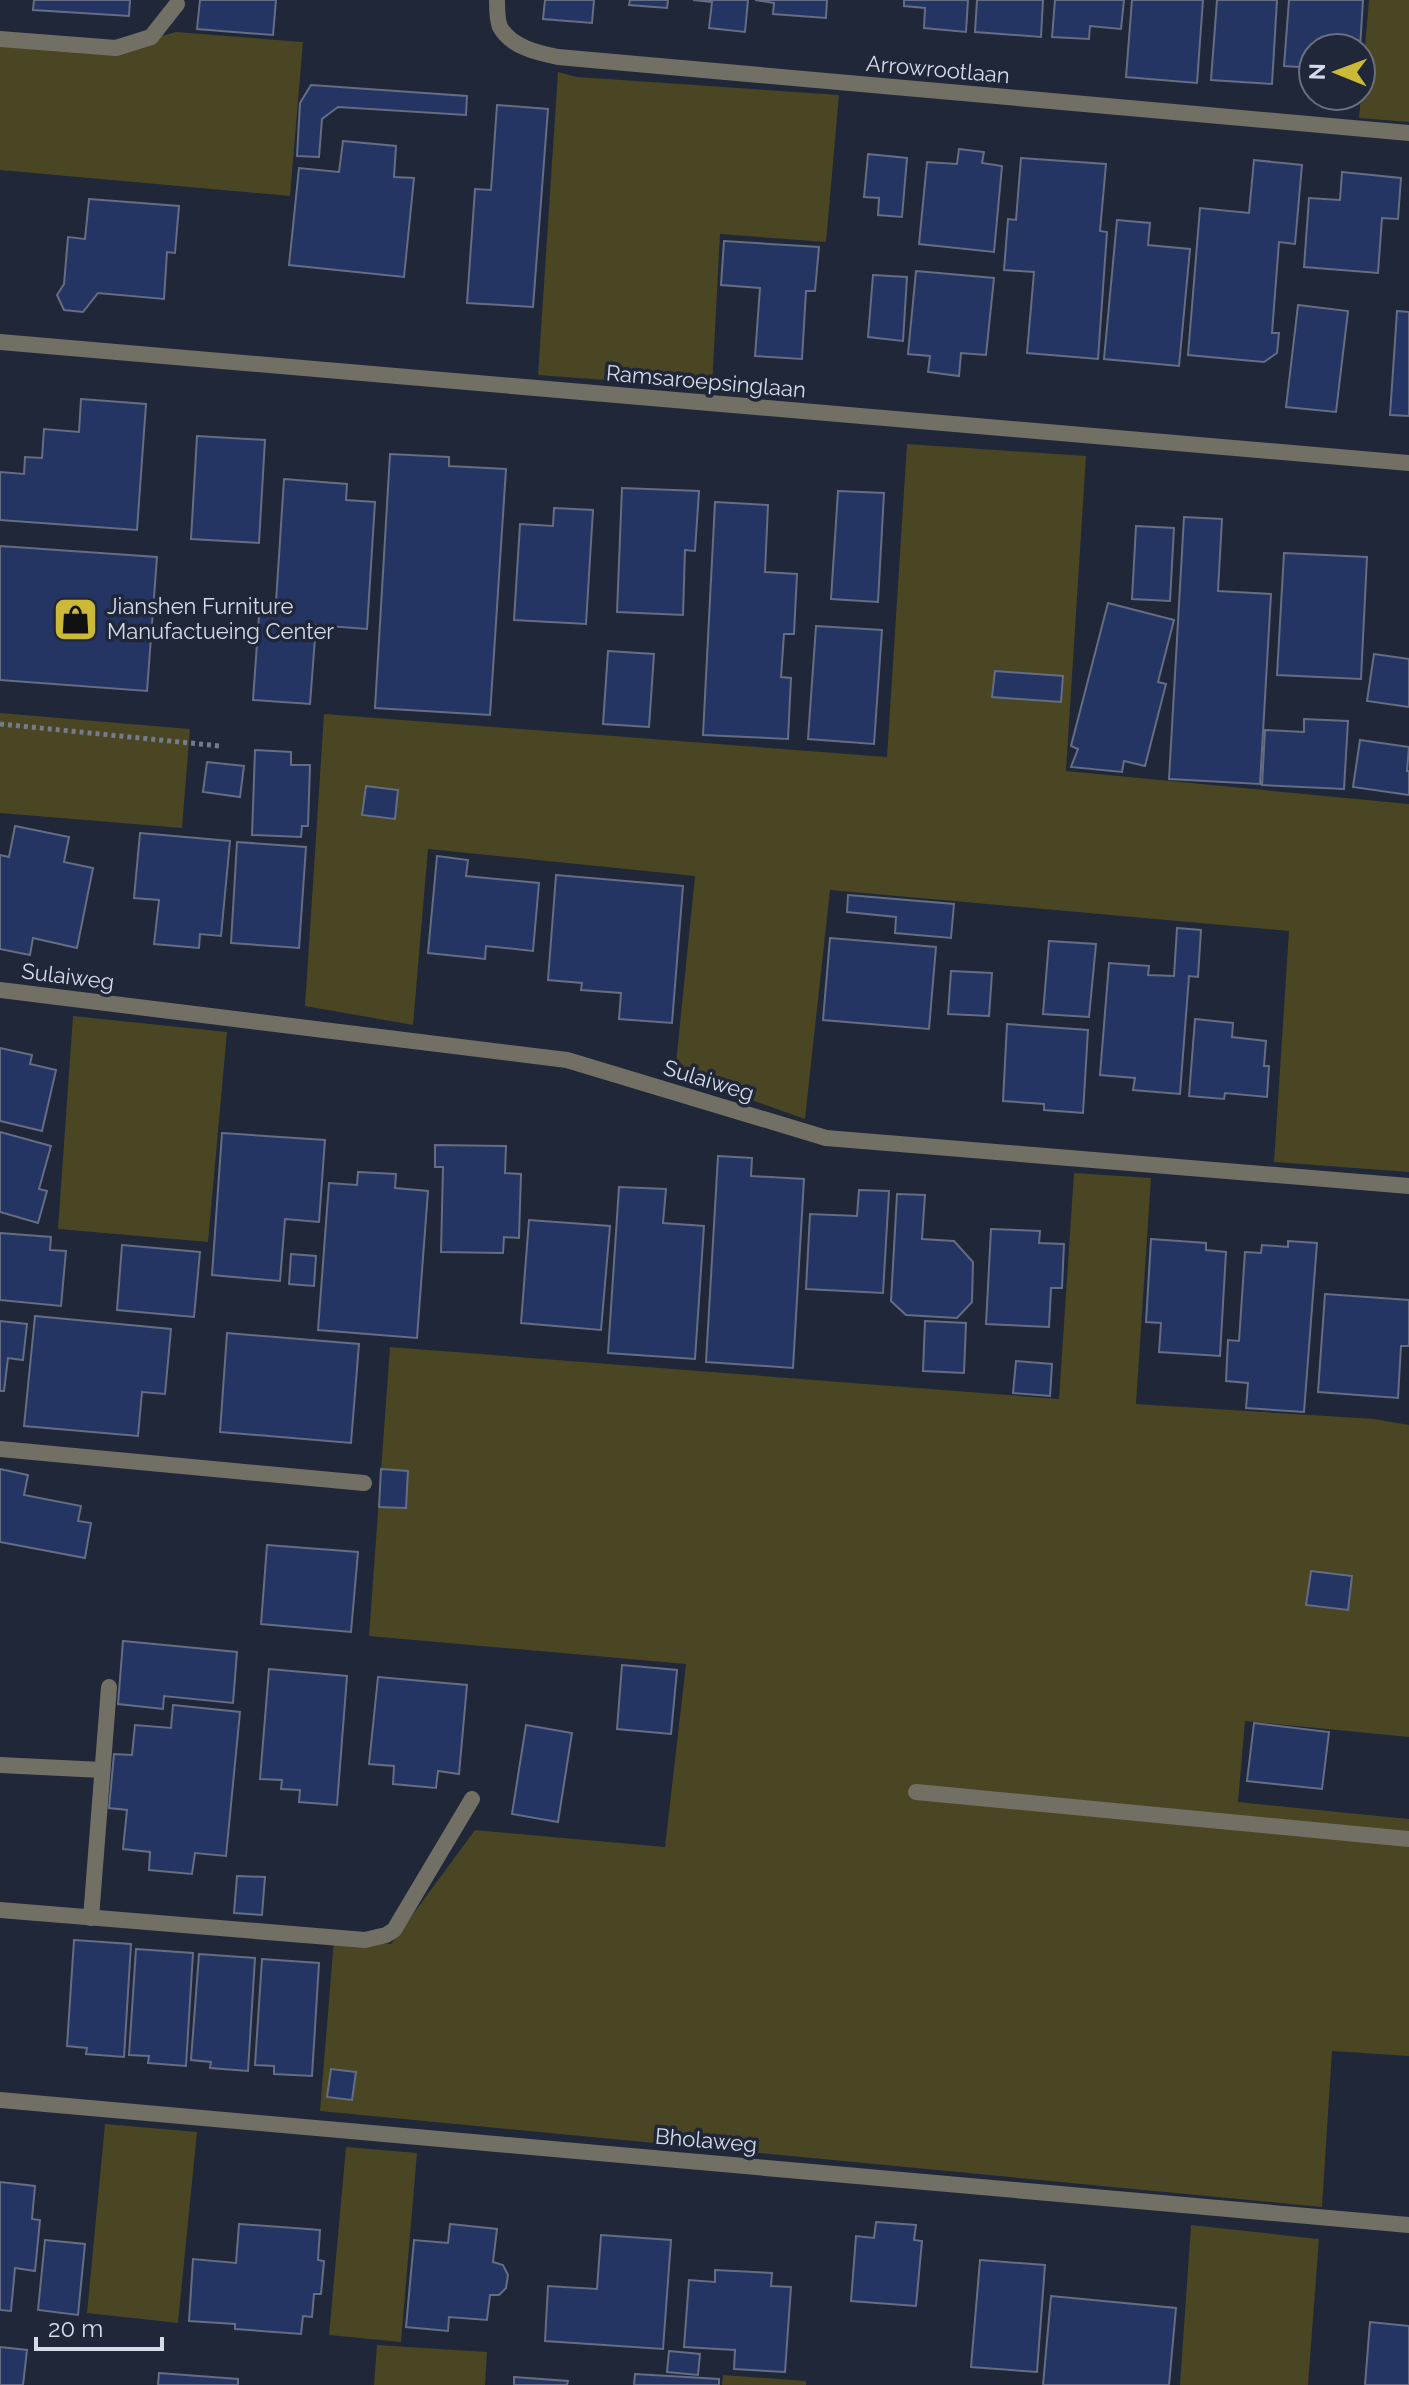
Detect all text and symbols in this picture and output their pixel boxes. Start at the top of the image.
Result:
north arrow [1297,32,1377,112]
street label: Arrowrootlaan [865,50,1011,88]
text: N [1304,63,1330,80]
street label: Ramsaroepsinglaan [605,359,807,403]
place label: Jianshen Furniture Manufactueing Center [107,593,334,644]
shop icon: Jianshen Furniture Manufactueing Center [52,595,100,643]
street label: Sulaiweg [20,957,116,995]
street label: Sulaiweg [661,1054,757,1106]
street label: Bholaweg [654,2123,758,2157]
scale bar [36,2301,162,2351]
text: 20 m [48,2314,103,2343]

